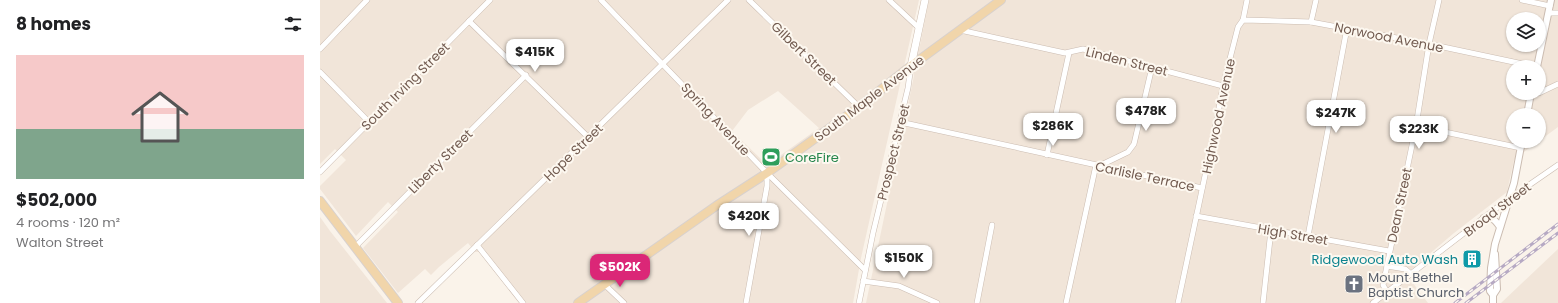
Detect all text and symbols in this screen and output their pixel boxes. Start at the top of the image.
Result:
text: 8 homes [16,12,91,36]
map controls [1506,12,1546,148]
button: layers [1506,12,1546,52]
icon: filters [282,13,304,35]
street label: Gilbert Street [767,17,841,90]
street label: Norwood Avenue [1333,18,1445,57]
street label: South Irving Street [357,38,454,135]
pin: $415K [507,39,563,73]
text: $415K [515,42,555,61]
street label: Linden Street [1084,42,1170,81]
street label: South Maple Avenue [810,51,928,146]
street label: Highwood Avenue [1197,57,1240,176]
button: + [1506,60,1546,100]
street label: Spring Avenue [677,79,755,160]
icon: home [124,81,196,153]
pin: $478K [1118,98,1174,132]
pin: $247K [1308,100,1364,134]
text: $478K [1125,101,1167,120]
street label: Prospect Street [872,102,915,202]
text: $247K [1316,103,1356,122]
button: − [1506,108,1546,148]
pin: $286K [1025,113,1081,147]
text: $286K [1032,116,1074,135]
pin: $223K [1391,116,1447,150]
street label: Hope Street [540,119,607,185]
text: $223K [1399,119,1439,138]
street label: Liberty Street [404,125,477,198]
sports icon: CoreFire [760,146,782,168]
place label: CoreFire [785,148,839,167]
street label: Carlisle Terrace [1093,157,1196,196]
street label: Dean Street [1382,166,1417,244]
street label: Broad Street [1460,178,1535,241]
text: $502,000 [16,188,97,212]
pin: $420K [721,203,777,237]
text: $420K [728,206,770,225]
text: 4 rooms · 120 m² [16,213,120,232]
street label: High Street [1256,219,1330,250]
text: Walton Street [16,233,104,252]
pin: $150K [876,245,932,279]
text: $150K [884,248,924,267]
building icon: Ridgewood Auto Wash [1461,248,1483,270]
place label: Ridgewood Auto Wash [1312,250,1458,269]
pin: $502K [592,254,648,288]
text: $502K [599,257,641,276]
place label: Mount Bethel Baptist Church [1368,268,1464,302]
church icon: Mount Bethel Baptist Church [1343,273,1365,295]

